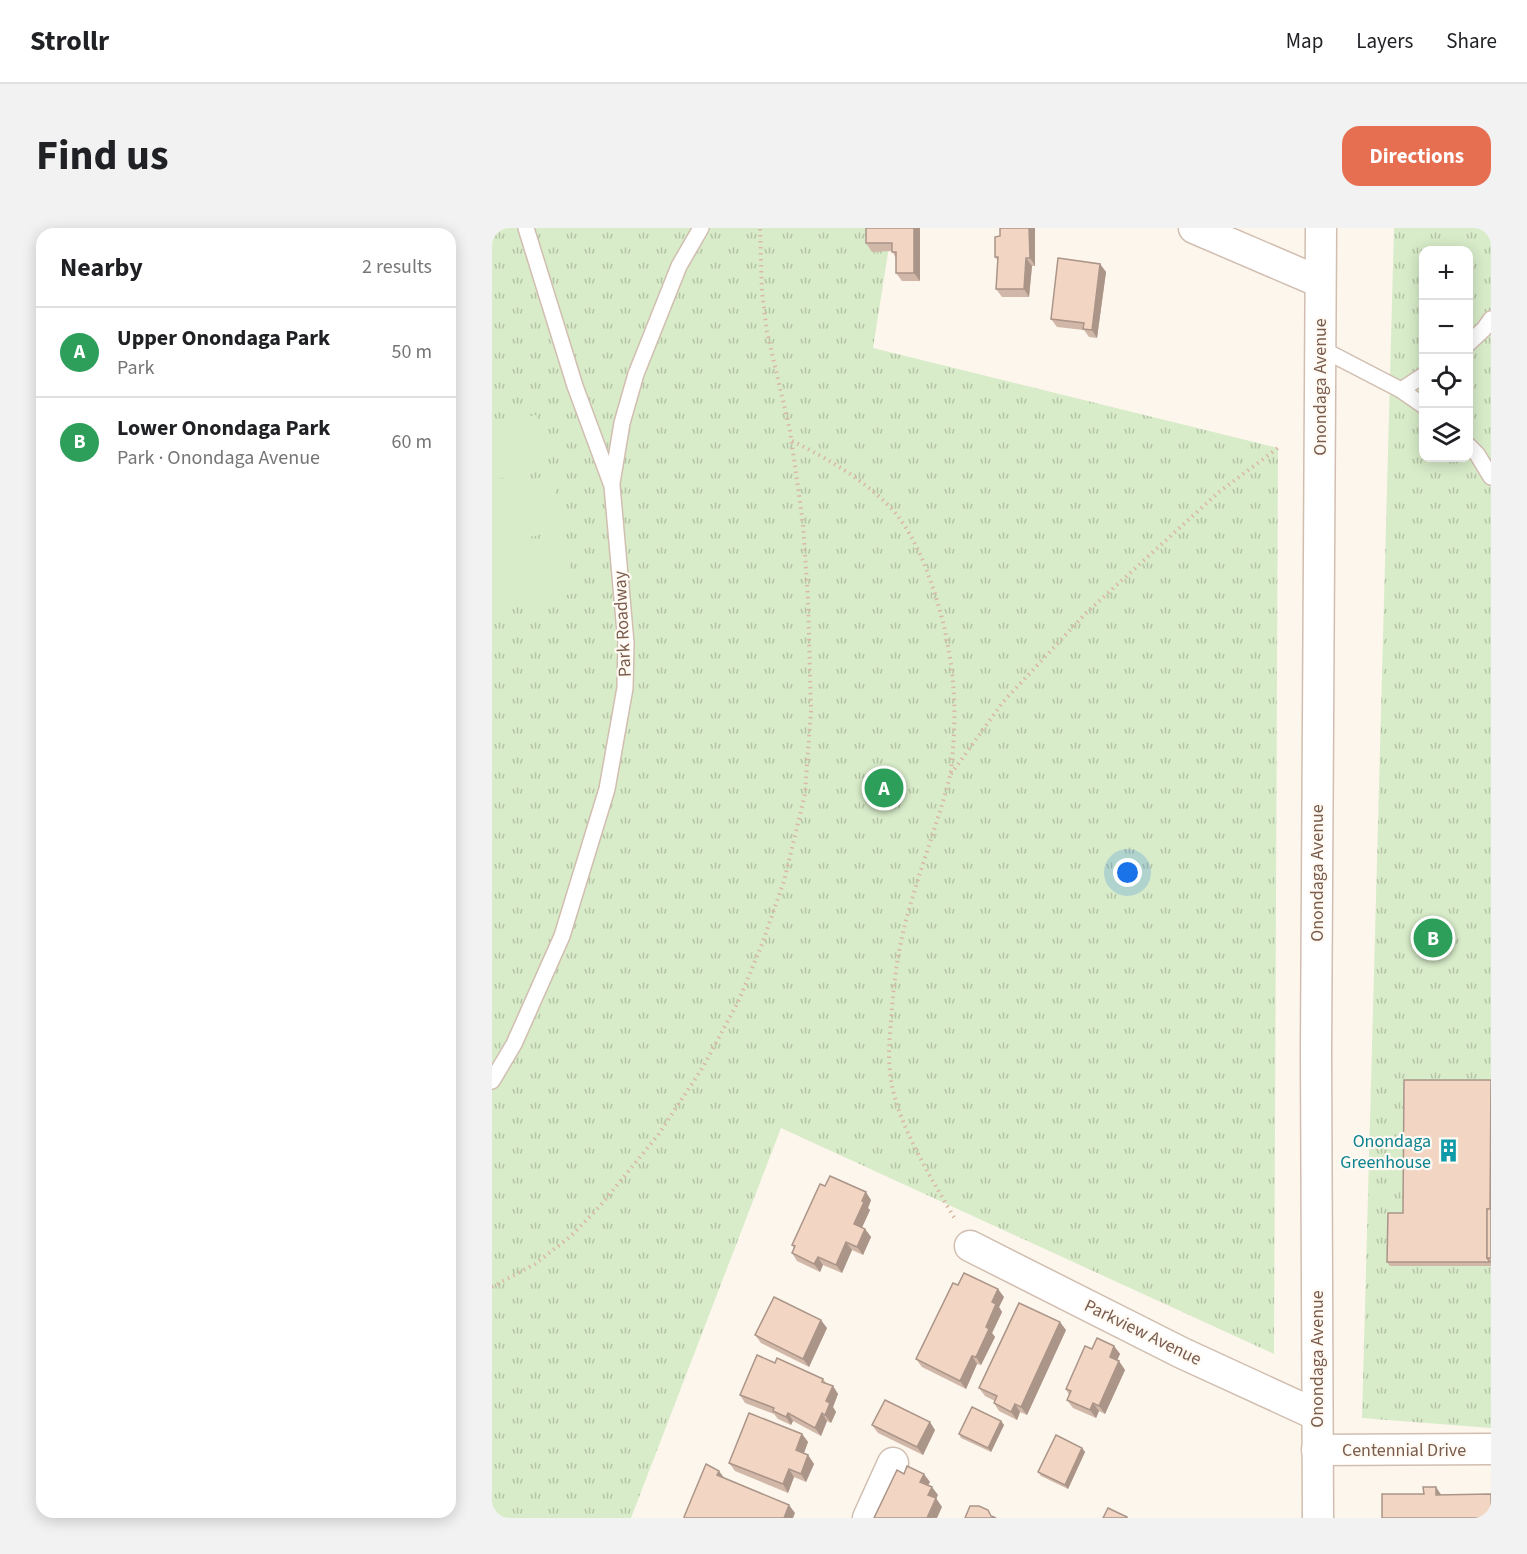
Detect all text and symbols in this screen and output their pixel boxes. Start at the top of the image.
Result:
text: Strollr [30,21,109,61]
text: Map [1286,26,1323,56]
text: Layers [1356,26,1413,56]
text: Share [1446,26,1497,56]
text: Find us [36,126,169,186]
button: Directions [1342,126,1491,186]
map controls [1419,246,1473,462]
button: + [1419,246,1473,300]
text: Nearby [60,249,143,286]
text: 2 results [362,253,432,281]
button: − [1419,300,1473,354]
street label: Onondaga Avenue [1308,318,1333,456]
text: Upper Onondaga Park [117,322,330,354]
text: A [74,338,85,366]
text: 50 m [392,338,432,366]
text: Park [117,354,154,382]
button: locate [1419,354,1473,408]
button: layers [1419,408,1473,462]
text: Lower Onondaga Park [117,412,330,444]
text: B [73,428,86,456]
text: 60 m [392,428,432,456]
text: Park · Onondaga Avenue [117,444,320,472]
street label: Park Roadway [607,570,638,678]
pin: A [864,766,904,810]
street label: Onondaga Avenue [1305,804,1330,942]
your location [1113,858,1142,887]
pin: B [1414,916,1452,960]
place label: Onondaga Greenhouse [1340,1129,1431,1175]
building icon: Onondaga Greenhouse [1436,1138,1462,1164]
street label: Onondaga Avenue [1305,1290,1330,1428]
street label: Parkview Avenue [1080,1293,1206,1372]
street label: Centennial Drive [1342,1438,1466,1463]

